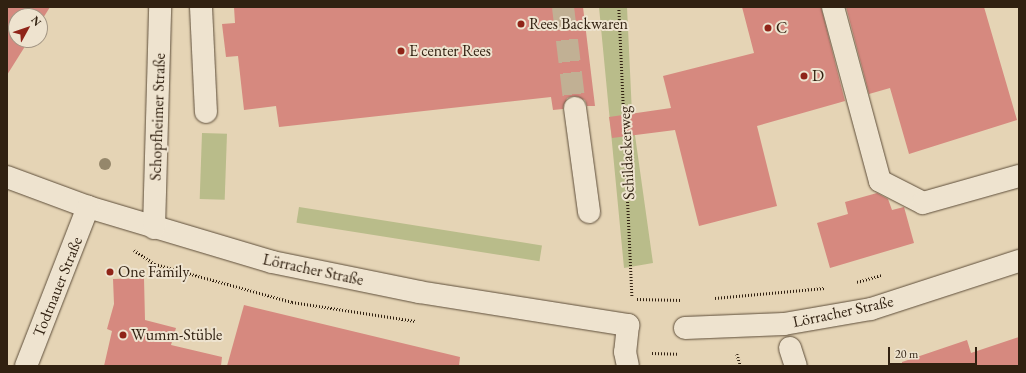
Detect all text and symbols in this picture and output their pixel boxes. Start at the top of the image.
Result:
north arrow [8,8,48,48]
text: N [28,13,45,29]
place label: Rees Backwaren [529,14,628,34]
place label: C [776,18,787,38]
marker: Rees Backwaren [516,19,526,29]
marker: C [763,23,773,33]
place label: E center Rees [409,41,491,61]
marker: E center Rees [396,46,406,56]
street label: Schopfheimer Straße [146,53,170,181]
place label: D [812,66,824,86]
marker: D [799,71,809,81]
street label: Schildackerweg [615,106,639,200]
street label: Todtnauer Straße [29,234,87,340]
street label: Lörracher Straße [261,250,365,290]
place label: One Family [118,262,189,282]
marker: One Family [105,267,115,277]
street label: Lörracher Straße [791,292,895,332]
place label: Wumm-Stüble [131,325,222,345]
marker: Wumm-Stüble [118,330,128,340]
scale bar [890,339,979,365]
text: 20 m [895,346,918,362]

